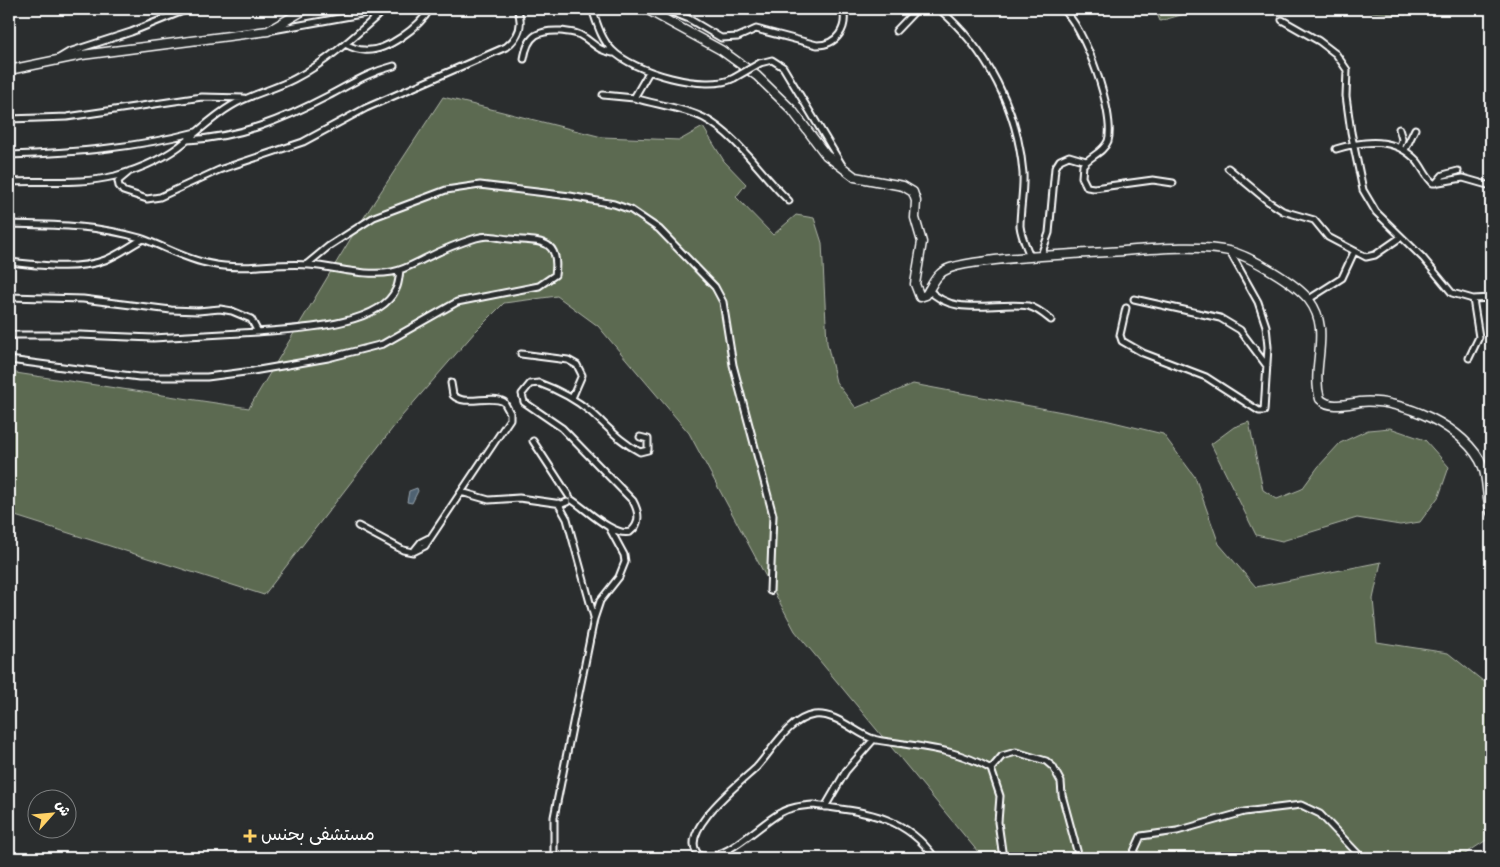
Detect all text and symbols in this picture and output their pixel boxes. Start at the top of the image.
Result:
north arrow [28,790,78,840]
text: ش [49,798,74,820]
place label: مستشفى بحنس [261,824,375,849]
marker: مستشفى بحنس [243,829,257,843]

